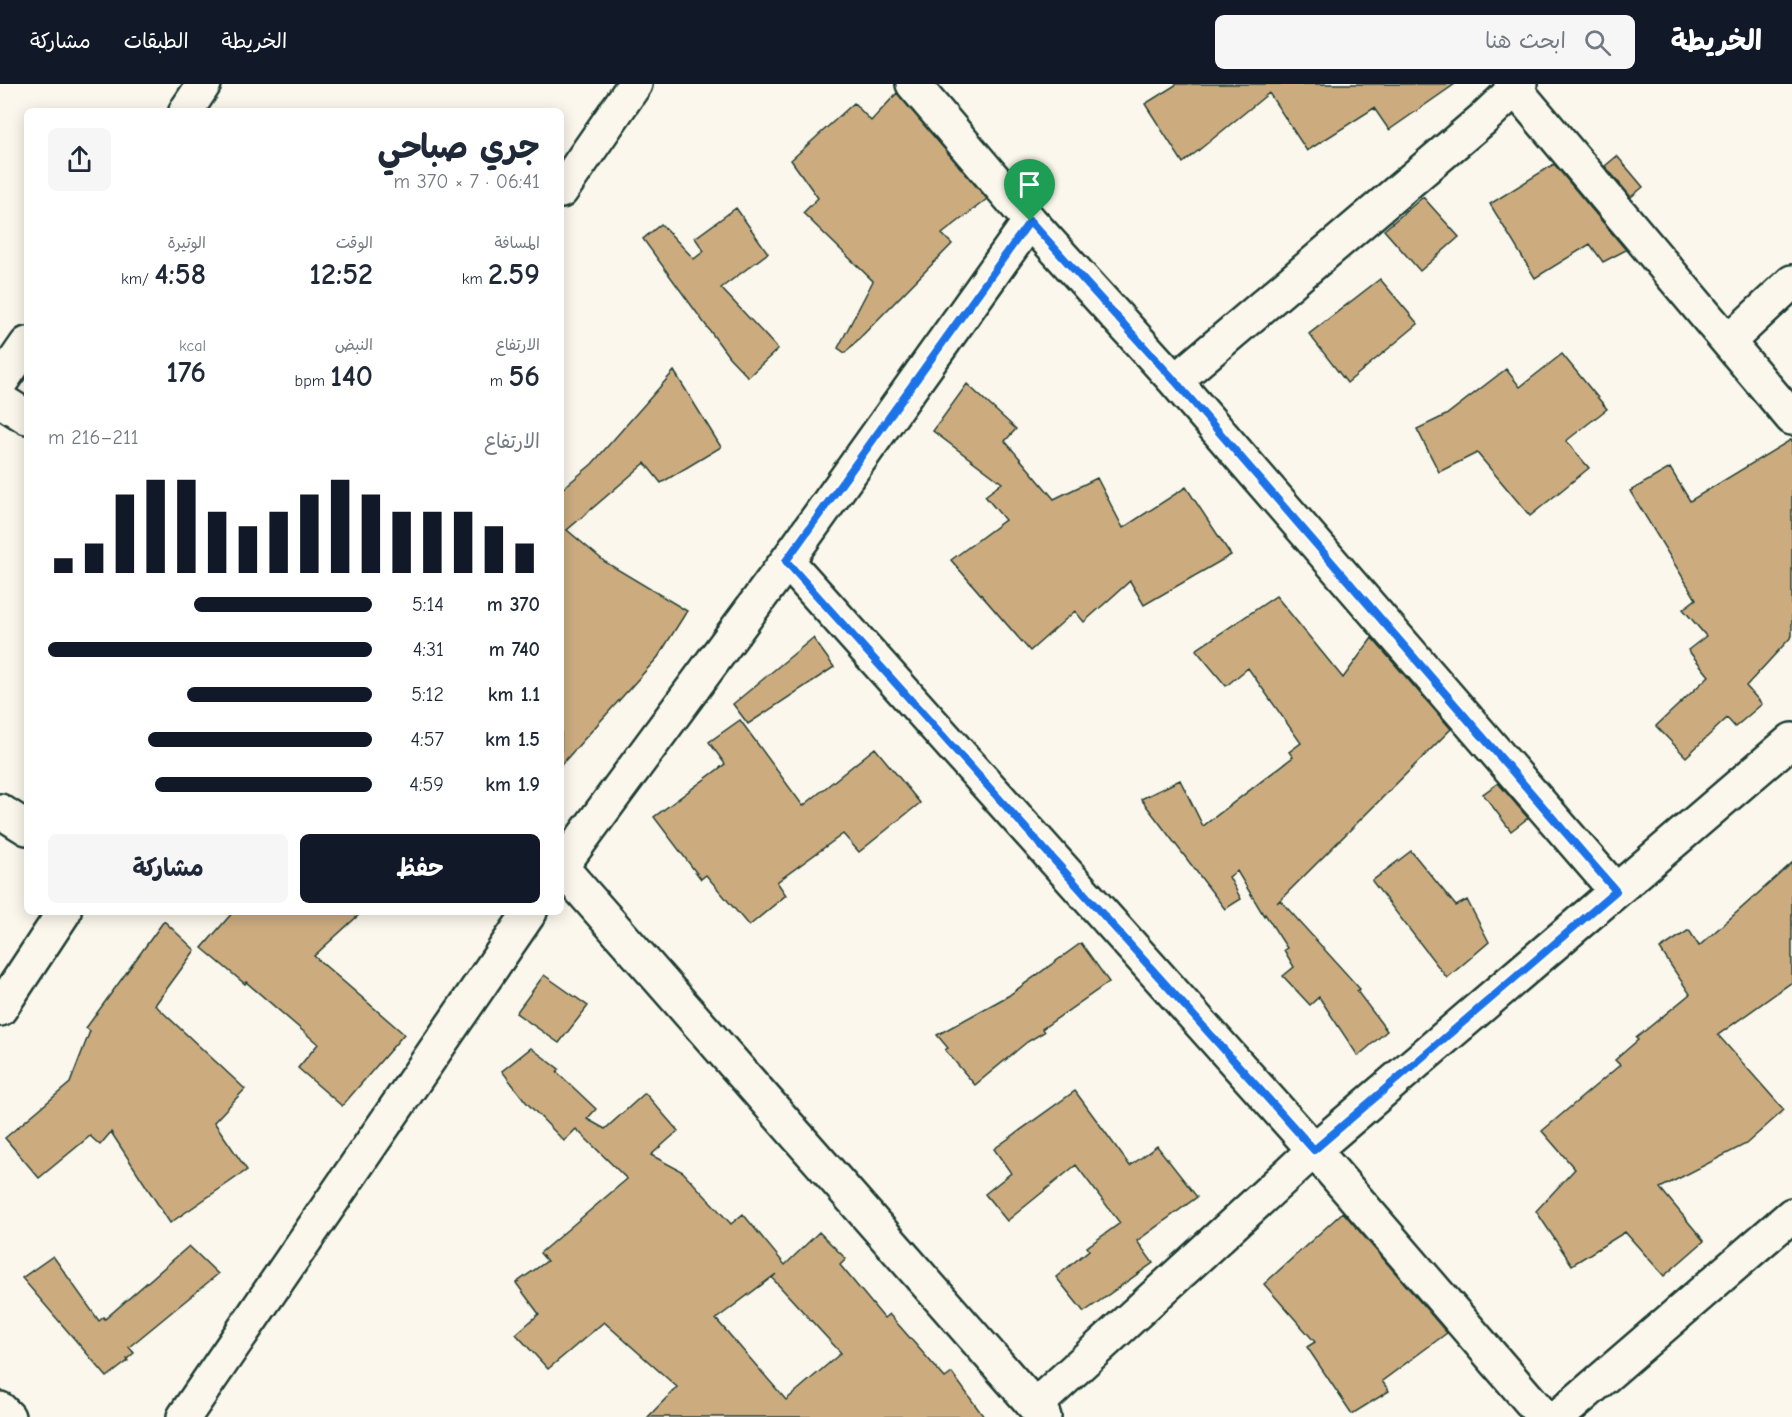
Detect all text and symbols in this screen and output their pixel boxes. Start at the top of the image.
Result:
search box [1215,15,1635,69]
text: الخريطة [1671,25,1762,57]
icon: search [1581,26,1614,59]
text: ابحث هنا [1485,28,1566,54]
text: مشاركة [30,29,91,53]
text: الطبقات [124,29,189,53]
text: الخريطة [222,29,287,53]
button: share [48,128,111,191]
text: جري صباحي [378,128,540,166]
pin [1004,159,1055,221]
icon: arrive [1013,168,1046,201]
text: 06:41 · 7 × 370 m [394,170,540,193]
text: الوتيرة [167,234,206,252]
text: الوقت [336,234,373,252]
text: المسافة [494,234,540,252]
text: 4:58 [154,257,206,292]
text: 12:52 [309,257,373,292]
text: 2.59 [488,257,540,292]
text: /km [121,270,154,288]
text: km [462,270,488,288]
text: النبض [335,336,373,354]
text: الارتفاع [495,336,540,354]
text: kcal [179,337,206,355]
text: 176 [166,355,206,390]
text: 140 [330,359,373,394]
text: 56 [508,359,540,394]
text: bpm [295,372,330,390]
text: m [490,372,508,390]
text: 211–216 m [48,426,139,449]
text: الارتفاع [484,430,540,453]
text: 5:14 [412,593,444,616]
text: 370 m [487,593,540,616]
text: 4:31 [413,638,444,661]
text: 740 m [489,638,540,661]
text: 5:12 [411,683,444,706]
text: 1.1 km [488,683,540,706]
text: 4:57 [410,728,444,751]
text: 1.5 km [485,728,540,751]
text: 4:59 [409,773,444,796]
text: 1.9 km [485,773,540,796]
button: مشاركة [48,834,288,903]
button: حفظ [300,834,540,903]

